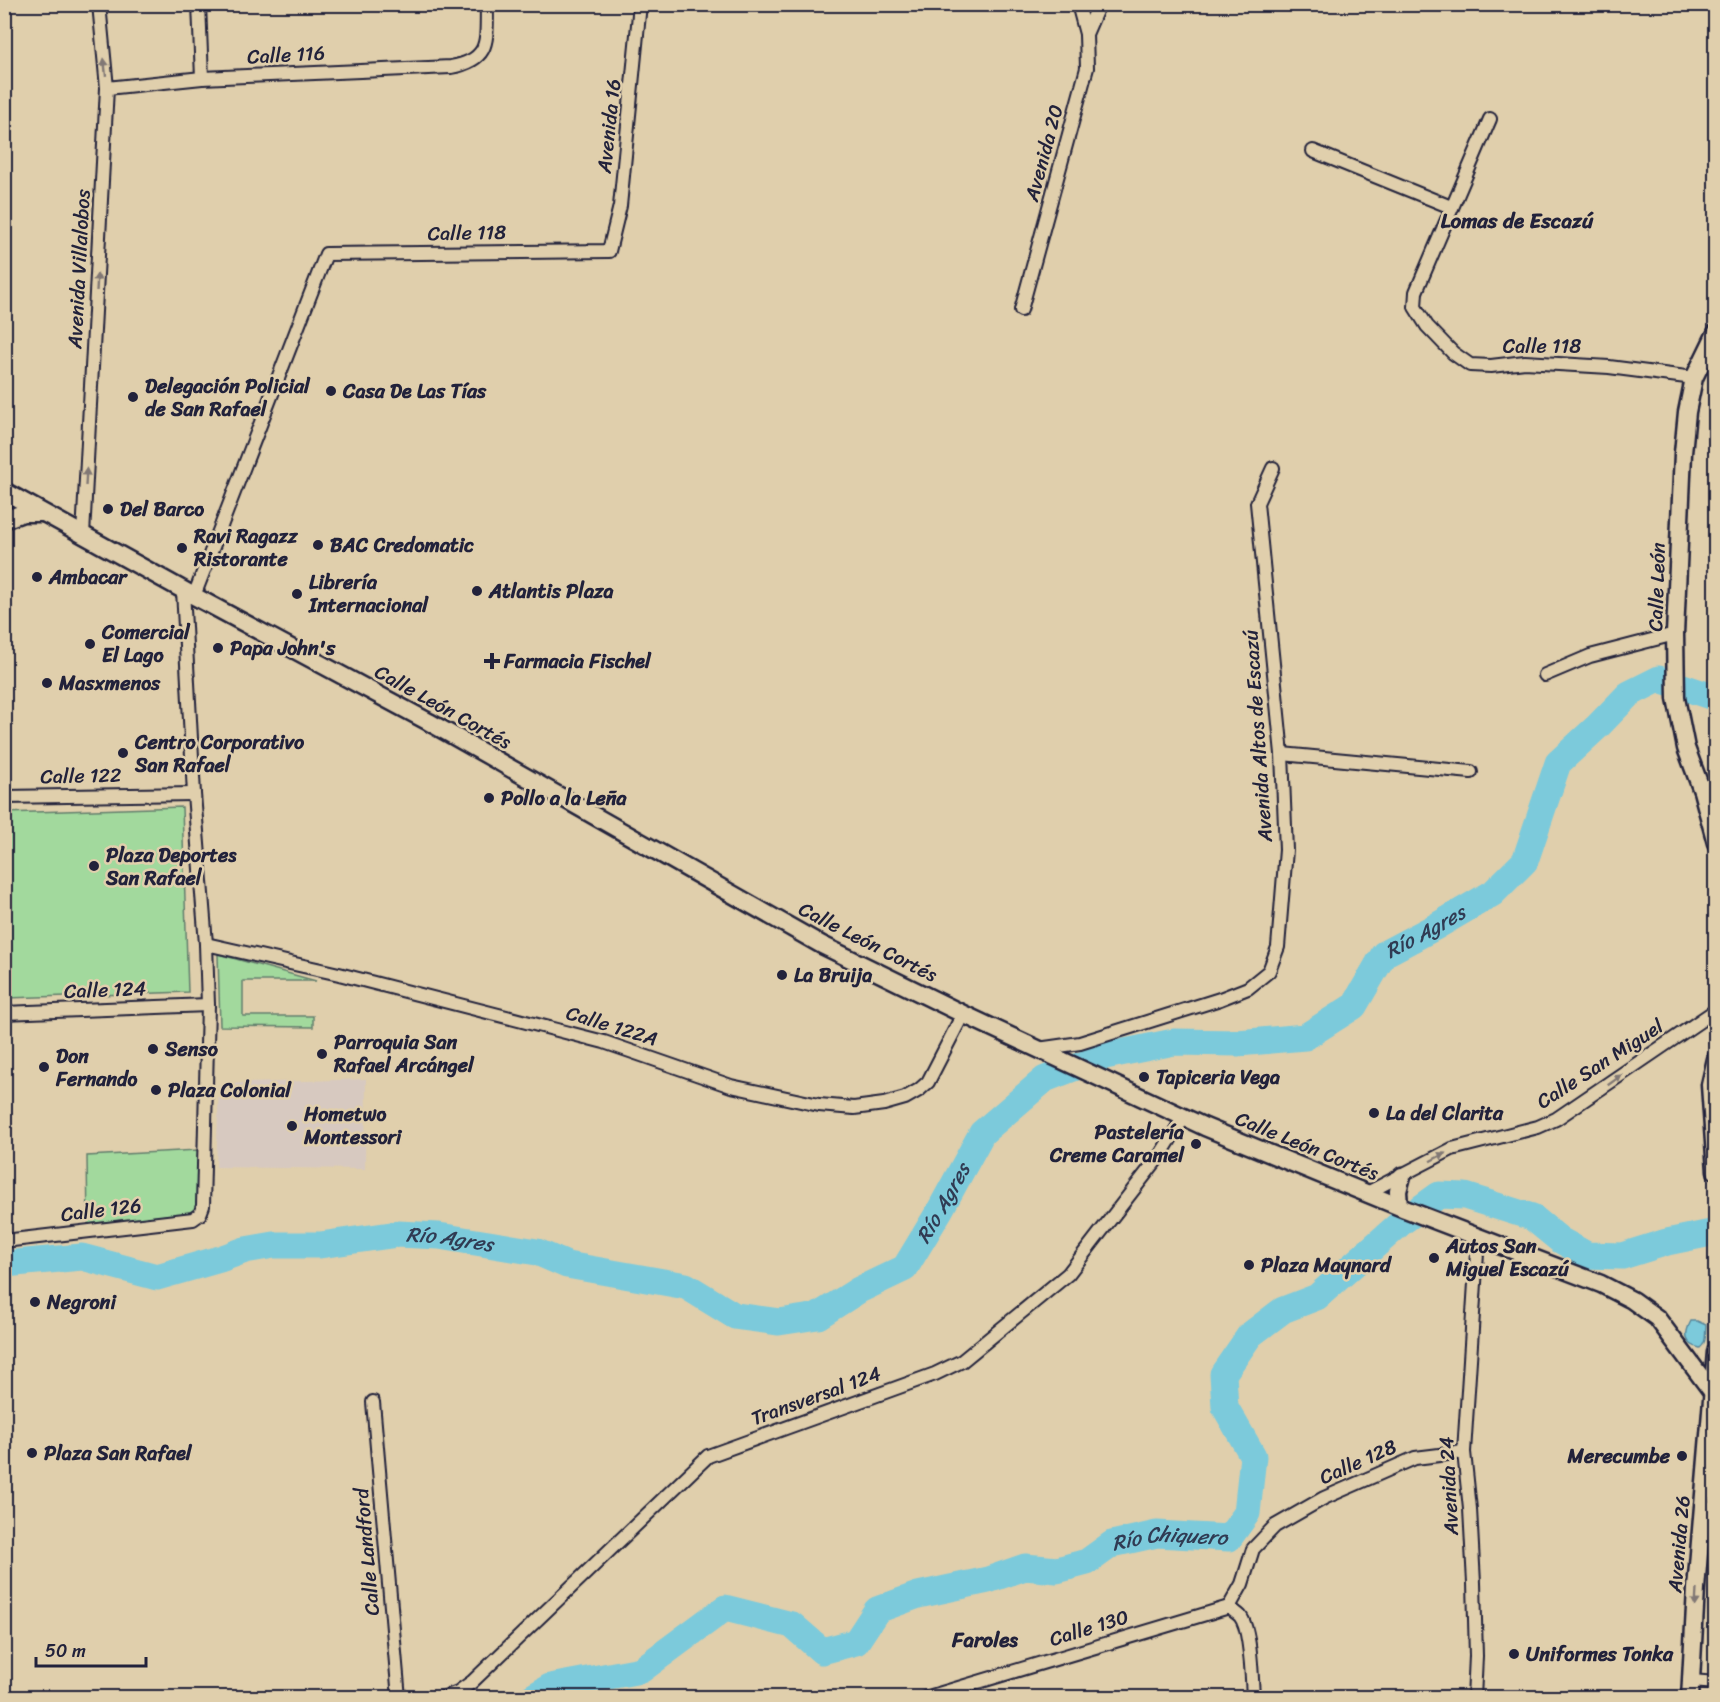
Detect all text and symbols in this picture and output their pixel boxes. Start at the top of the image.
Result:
street label: Calle 116 [246,35,326,75]
one-way arrow [100,57,110,76]
street label: Avenida 16 [587,77,631,176]
street label: Avenida 20 [1014,101,1074,206]
street label: Avenida Villalobos [57,188,101,351]
district label: Lomas de Escazú [1441,202,1594,240]
street label: Calle 118 [427,215,507,251]
one-way arrow [93,273,102,292]
street label: Calle 118 [1503,329,1581,364]
place label: Delegación Policial de San Rafael [145,369,311,427]
place label: Casa De Las Tías [342,374,487,409]
marker: Casa De Las Tías [324,384,338,398]
marker: Delegación Policial de San Rafael [126,390,140,404]
one-way arrow [82,468,91,487]
place label: Del Barco [120,492,204,527]
marker: Del Barco [101,502,115,516]
place label: Ravi Ragazz Ristorante [193,519,299,577]
place label: BAC Credomatic [330,528,474,563]
marker: BAC Credomatic [311,538,325,552]
marker: Ravi Ragazz Ristorante [175,541,189,555]
street label: Calle León [1638,542,1676,632]
place label: Ambacar [48,560,128,595]
place label: Librería Internacional [308,565,429,623]
marker: Ambacar [30,570,44,584]
place label: Atlantis Plaza [488,574,614,609]
marker: Atlantis Plaza [470,584,484,598]
marker: Librería Internacional [290,587,304,601]
place label: Comercial El Lago [101,615,191,673]
street label: Avenida Altos de Escazú [1233,629,1283,844]
place label: Papa John's [230,631,336,666]
marker: Comercial El Lago [83,637,97,651]
marker: Papa John's [211,641,225,655]
place label: Farmacia Fischel [503,644,652,679]
marker: Farmacia Fischel [485,654,499,668]
street label: Calle León Cortés [368,655,519,760]
place label: Masxmenos [58,666,161,701]
marker: Masxmenos [40,676,54,690]
place label: Centro Corporativo San Rafael [134,725,305,783]
marker: Centro Corporativo San Rafael [116,746,130,760]
street label: Calle 122 [40,758,122,794]
place label: Pollo a la Leña [501,781,628,816]
marker: Pollo a la Leña [482,791,496,805]
place label: Plaza Deportes San Rafael [105,838,237,896]
marker: Plaza Deportes San Rafael [87,859,101,873]
street label: Calle León Cortés [792,892,944,992]
water label: Río Agres [1378,893,1475,969]
place label: La Bruija [794,958,872,993]
marker: La Bruija [775,968,789,982]
street label: Calle 124 [63,971,147,1009]
street label: Calle 122A [562,995,662,1057]
street label: Calle San Miguel [1529,1009,1672,1118]
place label: Parroquia San Rafael Arcángel [333,1025,475,1083]
place label: Senso [164,1032,219,1067]
place label: Don Fernando [55,1039,138,1097]
marker: Senso [146,1042,160,1056]
marker: Parroquia San Rafael Arcángel [315,1047,329,1061]
marker: Don Fernando [37,1060,51,1074]
place label: Tapiceria Vega [1156,1060,1280,1095]
marker: Tapiceria Vega [1137,1070,1151,1084]
place label: Plaza Colonial [168,1073,292,1108]
one-way arrow [1607,1074,1622,1086]
marker: Plaza Colonial [149,1083,163,1097]
place label: La del Clarita [1386,1096,1504,1131]
place label: Hometwo Montessori [303,1097,403,1155]
street label: Calle León Cortés [1230,1101,1385,1191]
marker: La del Clarita [1367,1106,1381,1120]
place label: Pastelería Creme Caramel [1049,1115,1185,1173]
marker: Hometwo Montessori [285,1119,299,1133]
marker: Pastelería Creme Caramel [1189,1137,1203,1151]
one-way arrow [1430,1152,1447,1162]
water label: Río Agres [905,1154,982,1251]
street label: Calle 126 [59,1188,143,1232]
water label: Río Agres [405,1215,498,1264]
place label: Autos San Miguel Escazú [1445,1229,1570,1287]
place label: Plaza Maynard [1261,1248,1393,1283]
marker: Autos San Miguel Escazú [1427,1251,1441,1265]
marker: Plaza Maynard [1242,1258,1256,1272]
place label: Negroni [46,1285,117,1320]
marker: Negroni [28,1295,42,1309]
street label: Transversal 124 [746,1356,886,1436]
street label: Calle 128 [1314,1429,1402,1495]
place label: Plaza San Rafael [44,1436,193,1471]
street label: Avenida 24 [1429,1436,1469,1537]
place label: Merecumbe [1567,1439,1671,1474]
marker: Plaza San Rafael [25,1446,39,1460]
marker: Merecumbe [1675,1449,1689,1463]
street label: Calle Landford [344,1485,390,1617]
street label: Avenida 26 [1657,1494,1701,1595]
water label: Río Chiquero [1108,1514,1230,1562]
one-way arrow [1691,1589,1700,1608]
street label: Calle 130 [1045,1599,1133,1657]
district label: Faroles [951,1621,1018,1659]
scale bar [36,1630,146,1668]
text: 50 m [45,1635,86,1667]
place label: Uniformes Tonka [1526,1637,1674,1672]
marker: Uniformes Tonka [1507,1647,1521,1661]

